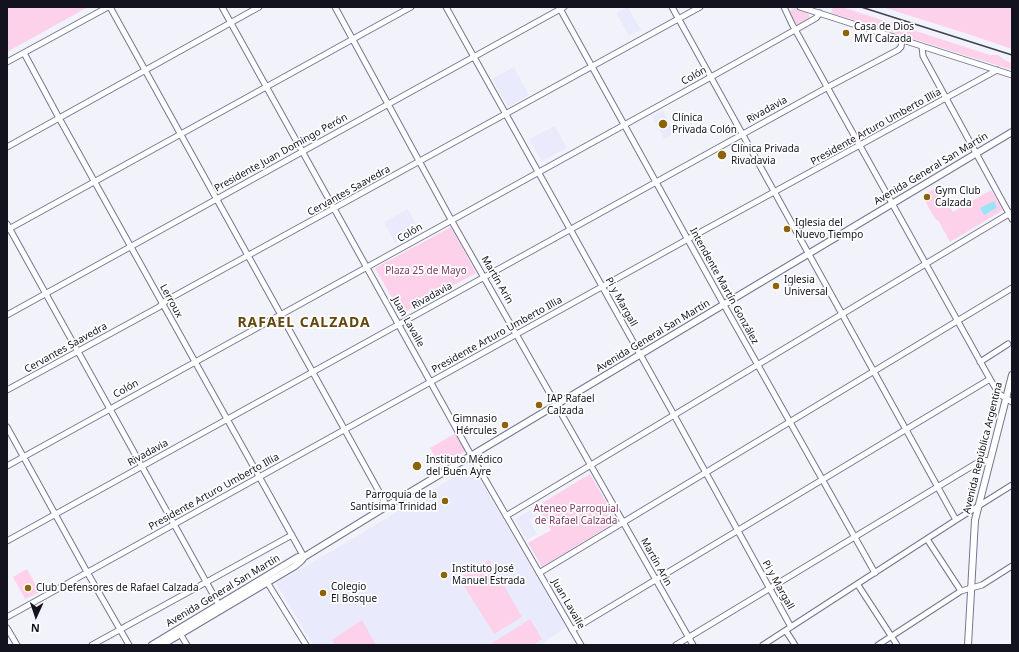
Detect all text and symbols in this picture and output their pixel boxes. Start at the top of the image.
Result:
place label: Casa de Dios MVI Calzada [854,21,914,44]
marker: Casa de Dios MVI Calzada [841,28,851,38]
street label: Colón [679,64,709,88]
street label: Presidente Arturo Umberto Illia [809,86,943,168]
street label: Rivadavia [745,94,789,126]
street label: Presidente Juan Domingo Perón [212,111,350,195]
place label: Clínica Privada Colón [672,112,737,136]
marker: Clínica Privada Colón [657,118,669,130]
street label: Avenida General San Martín [872,130,990,208]
place label: Clínica Privada Rivadavia [731,143,799,166]
marker: Clínica Privada Rivadavia [716,149,728,161]
street label: Cervantes Saavedra [306,163,392,219]
place label: Gym Club Calzada [935,185,981,208]
marker: Gym Club Calzada [922,192,932,202]
place label: Iglesia del Nuevo Tiempo [795,217,863,240]
street label: Colón [395,221,425,245]
marker: Iglesia del Nuevo Tiempo [782,224,792,234]
street label: Intendente Martín González [687,226,761,346]
street label: Martín Arin [479,254,515,306]
park label: Plaza 25 de Mayo [385,265,467,277]
place label: Iglesia Universal [784,274,828,298]
street label: Pi y Margall [603,275,639,329]
street label: Rivadavia [410,280,454,312]
marker: Iglesia Universal [771,281,781,291]
street label: Lerroux [157,282,185,320]
street label: Presidente Arturo Umberto Illia [430,294,564,376]
street label: Juan Lavalle [389,295,427,349]
street label: Avenida General San Martín [594,297,712,375]
district label: RAFAEL CALZADA [237,315,371,331]
street label: Cervantes Saavedra [23,320,109,376]
street label: Colón [111,377,141,401]
street label: Avenida República Argentina [961,381,1005,515]
place label: IAP Rafael Calzada [547,393,595,416]
marker: IAP Rafael Calzada [534,400,544,410]
place label: Gimnasio Hércules [453,413,497,436]
marker: Gimnasio Hércules [500,420,510,430]
street label: Rivadavia [126,437,170,469]
street label: Presidente Arturo Umberto Illia [147,451,281,533]
place label: Instituto Médico del Buen Ayre [426,454,503,478]
marker: Instituto Médico del Buen Ayre [411,460,423,472]
place label: Parroquia de la Santísima Trinidad [350,489,437,512]
marker: Parroquia de la Santísima Trinidad [440,496,450,506]
park label: Ateneo Parroquial de Rafael Calzada [534,503,618,526]
street label: Martín Arin [638,536,674,588]
street label: Avenida General San Martín [164,552,282,630]
street label: Pi y Margall [760,558,796,612]
place label: Instituto José Manuel Estrada [452,563,525,586]
marker: Instituto José Manuel Estrada [439,570,449,580]
street label: Juan Lavalle [549,577,587,631]
place label: Colegio El Bosque [331,581,377,604]
place label: Club Defensores de Rafael Calzada [36,582,198,594]
marker: Club Defensores de Rafael Calzada [23,583,33,593]
marker: Colegio El Bosque [318,588,328,598]
north arrow [16,596,56,636]
text: N [30,621,40,636]

